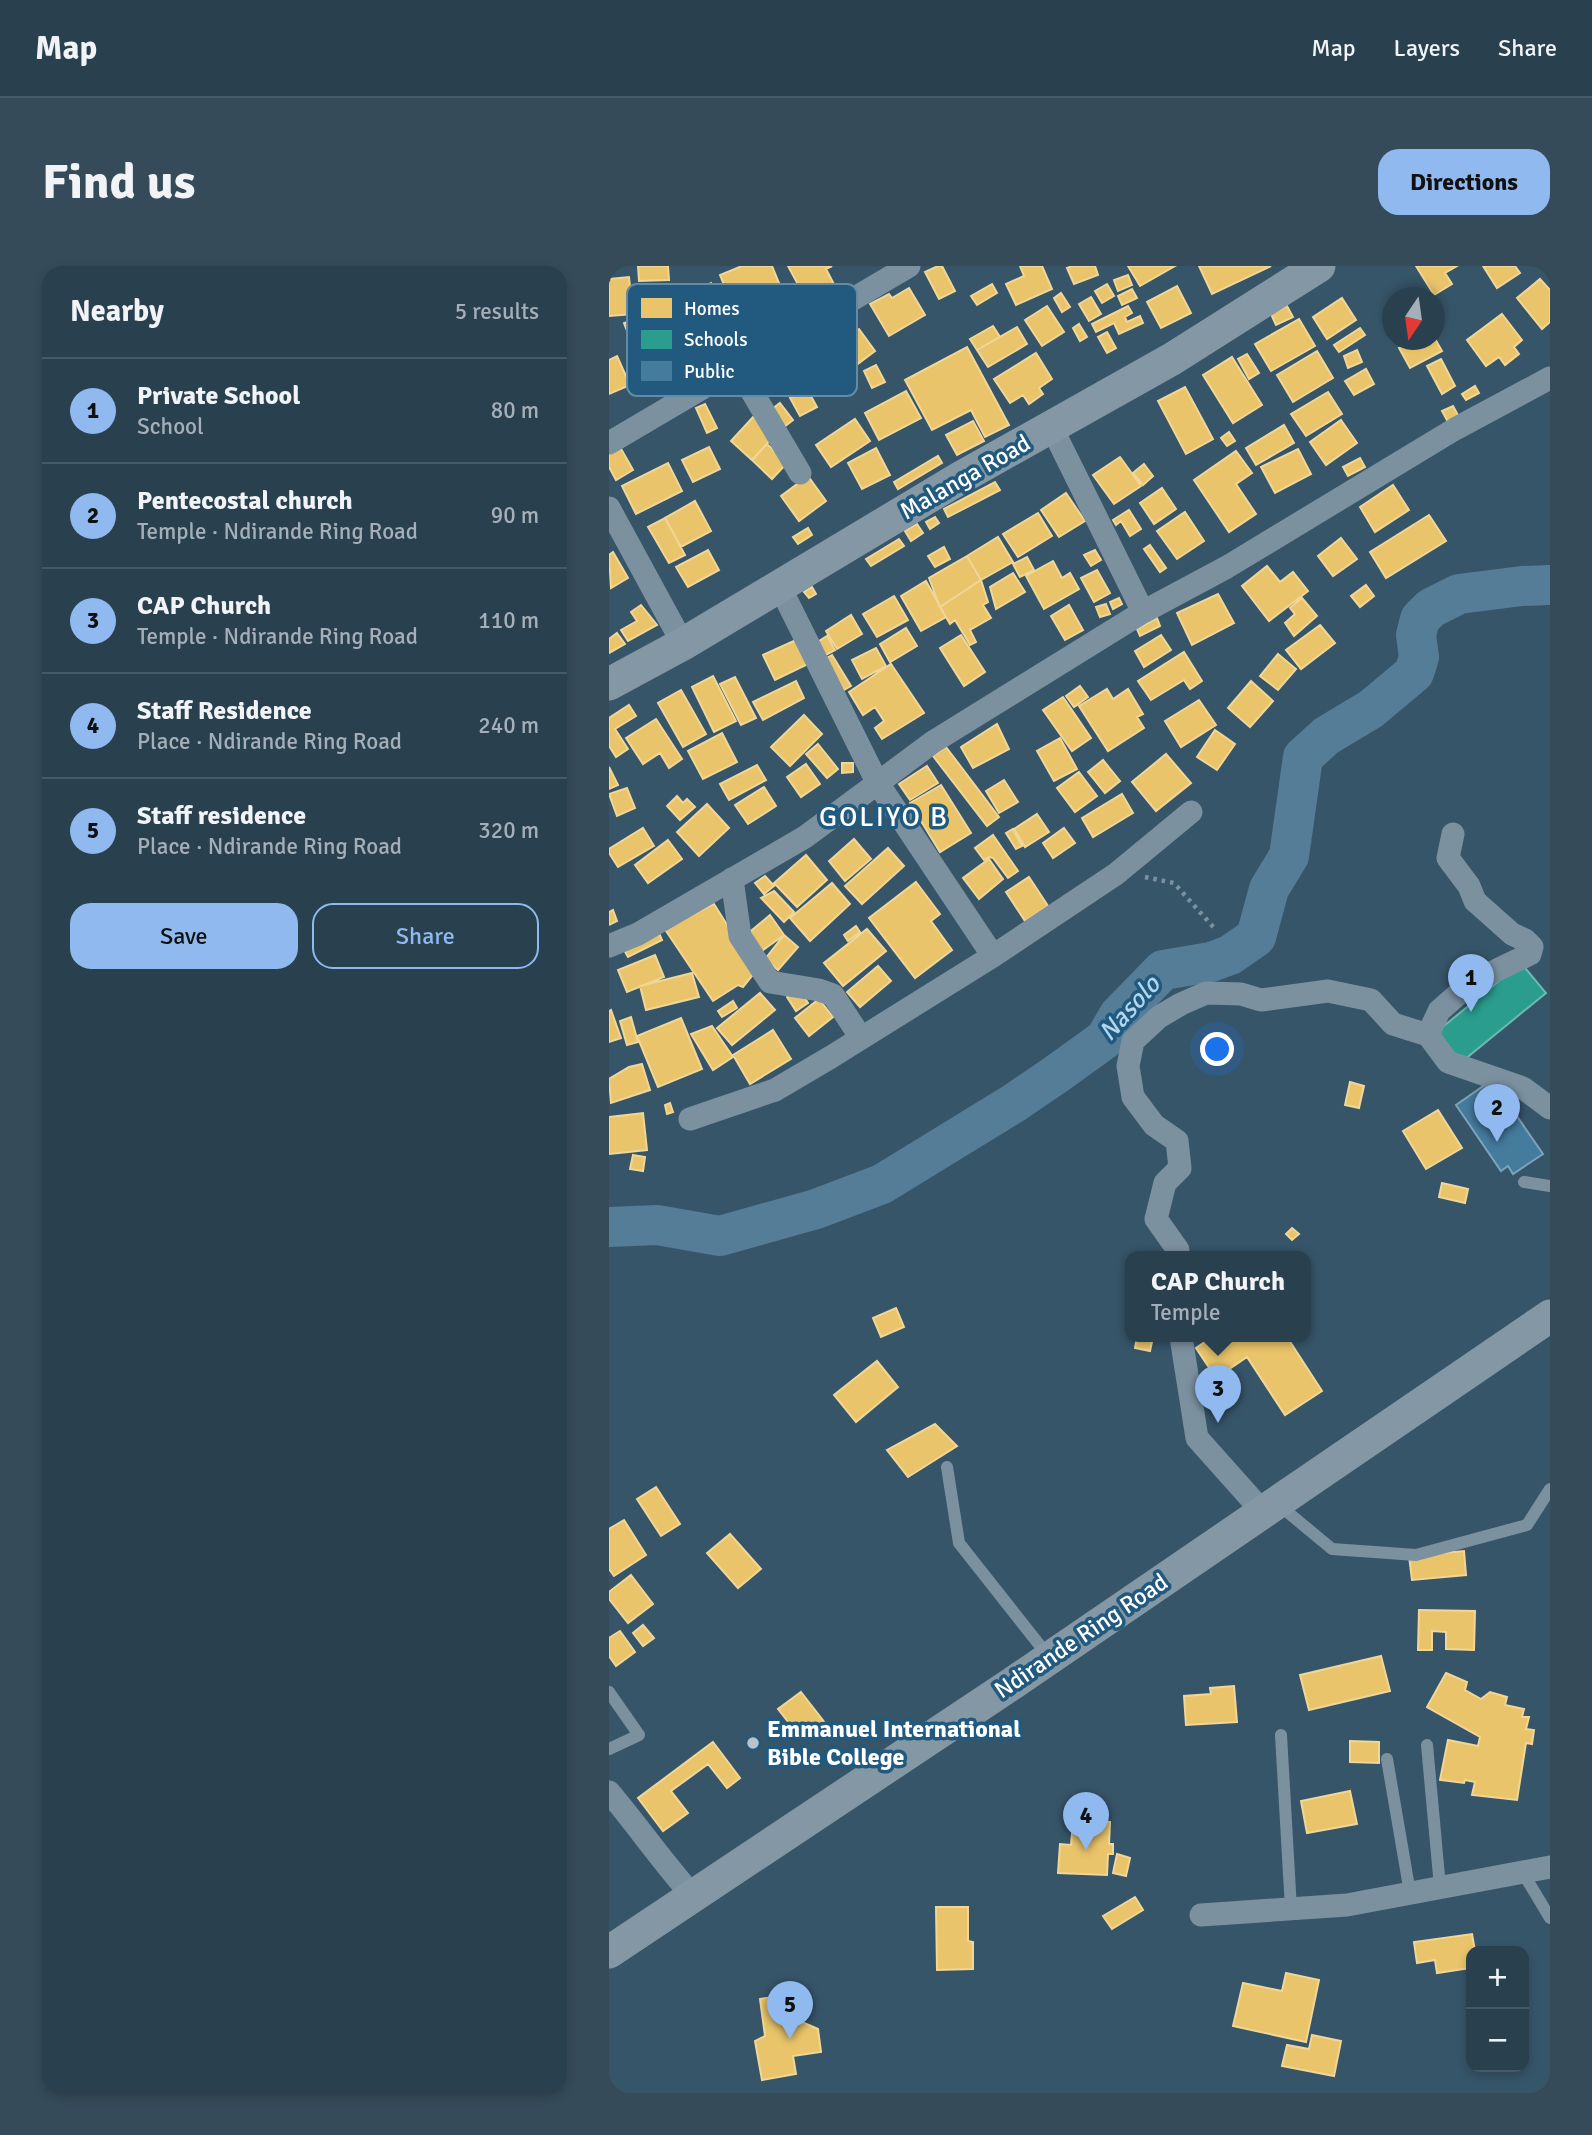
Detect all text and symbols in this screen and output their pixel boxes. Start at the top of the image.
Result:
text: Map [35,28,97,69]
text: Map [1311,33,1356,63]
text: Layers [1394,33,1460,63]
text: Share [1498,33,1557,63]
button: Directions [1378,149,1550,215]
text: Find us [42,152,195,212]
legend [627,284,857,396]
north arrow [1382,287,1445,350]
text: Nearby [70,293,164,330]
text: 5 results [455,297,539,326]
text: Homes [684,297,740,321]
text: Schools [684,328,748,352]
text: Public [684,360,735,384]
text: Private School [137,380,300,412]
text: 1 [87,396,99,425]
text: 80 m [491,396,539,425]
text: School [137,412,204,441]
street label: Malanga Road [895,428,1035,526]
text: Pentecostal church [137,485,353,517]
text: 2 [87,501,99,530]
text: 90 m [491,501,539,530]
text: Temple · Ndirande Ring Road [137,517,418,546]
text: CAP Church [137,590,271,622]
text: 3 [87,606,99,635]
text: 110 m [478,606,539,635]
text: Temple · Ndirande Ring Road [137,622,418,651]
text: Staff Residence [137,695,312,727]
text: 4 [87,711,99,740]
text: 240 m [478,711,539,740]
text: Place · Ndirande Ring Road [137,727,402,756]
text: Staff residence [137,800,306,832]
district label: GOLIYO B [819,800,949,834]
text: 5 [87,816,99,845]
text: 320 m [478,816,539,845]
text: Place · Ndirande Ring Road [137,832,402,861]
button: Save [70,903,298,969]
button: Share [312,903,539,969]
pin: 1 [1448,954,1494,1012]
water label: Nasolo [1092,968,1168,1048]
your location [1200,1032,1234,1066]
pin: 2 [1474,1084,1520,1142]
popup [1125,1251,1311,1342]
text: CAP Church [1151,1266,1285,1298]
text: Temple [1151,1298,1220,1327]
pin: 3 [1195,1365,1241,1423]
street label: Ndirande Ring Road [989,1567,1173,1705]
place label: Emmanuel International Bible College [767,1714,1021,1772]
marker: Emmanuel International Bible College [745,1735,761,1751]
pin: 4 [1063,1792,1109,1850]
map controls [1466,1946,1529,2072]
button: + [1466,1946,1529,2009]
pin: 5 [767,1981,813,2039]
button: − [1466,2009,1529,2072]

